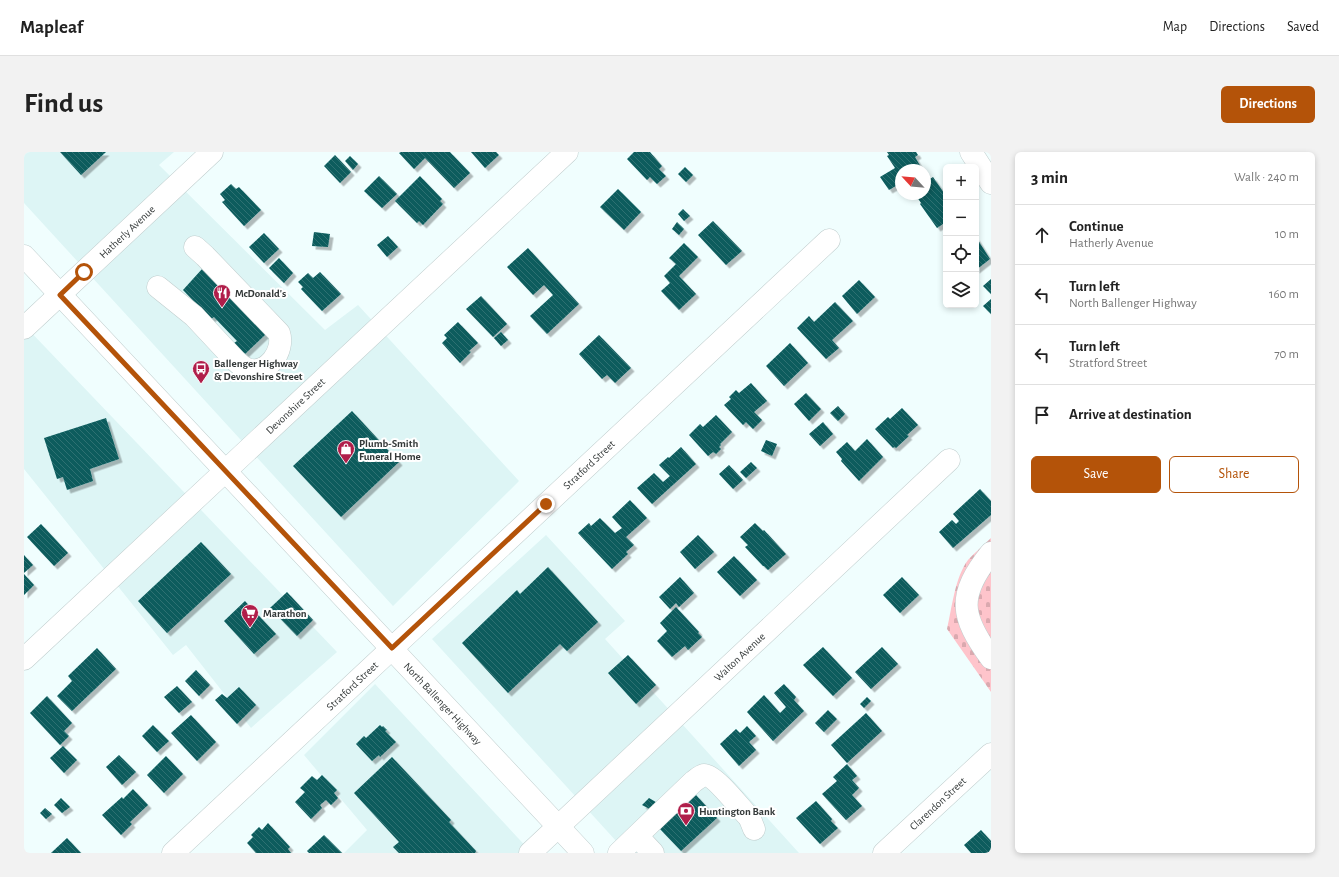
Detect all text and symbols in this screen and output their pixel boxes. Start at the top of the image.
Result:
text: Mapleaf [20,18,83,37]
text: Map [1163,20,1187,34]
text: Directions [1209,20,1265,34]
text: Saved [1287,20,1319,34]
button: Directions [1221,86,1315,123]
text: Find us [24,90,103,118]
north arrow [895,164,931,200]
map controls [943,164,979,308]
button: + [943,164,979,200]
text: 3 min [1031,169,1068,186]
text: Walk · 240 m [1234,171,1299,184]
button: − [943,200,979,236]
street label: Hatherly Avenue [97,203,157,260]
text: Continue [1069,219,1124,234]
icon: ahead [1031,224,1053,246]
text: 10 m [1275,228,1299,241]
button: locate [943,236,979,272]
text: Hatherly Avenue [1069,237,1154,250]
route start [75,263,93,281]
button: layers [943,272,979,308]
text: Turn left [1069,279,1120,294]
restaurant icon: McDonald's [212,283,232,308]
icon: left [1031,284,1053,306]
place label: McDonald's [235,288,286,299]
text: 160 m [1269,288,1299,301]
text: North Ballenger Highway [1069,297,1197,310]
text: Turn left [1069,339,1120,354]
icon: left [1031,344,1053,366]
text: 70 m [1274,348,1299,361]
text: Stratford Street [1069,357,1147,370]
place label: Ballenger Highway & Devonshire Street [214,358,303,382]
bus stop icon: Ballenger Highway & Devonshire Street [191,359,211,384]
street label: Devonshire Street [263,375,327,436]
icon: arrive [1031,404,1053,426]
text: Arrive at destination [1069,407,1192,422]
place label: Plumb-Smith Funeral Home [359,438,421,462]
street label: Stratford Street [561,438,617,491]
shop icon: Plumb-Smith Funeral Home [336,439,356,464]
button: Save [1031,456,1161,493]
button: Share [1169,456,1299,493]
route end [537,495,555,513]
supermarket icon: Marathon [240,603,260,628]
place label: Marathon [263,608,307,619]
street label: Walton Avenue [712,630,767,683]
street label: Stratford Street [324,659,380,712]
street label: North Ballenger Highway [402,660,484,747]
street label: Clarendon Street [907,775,968,832]
bank icon: Huntington Bank [676,801,696,826]
place label: Huntington Bank [699,806,776,817]

